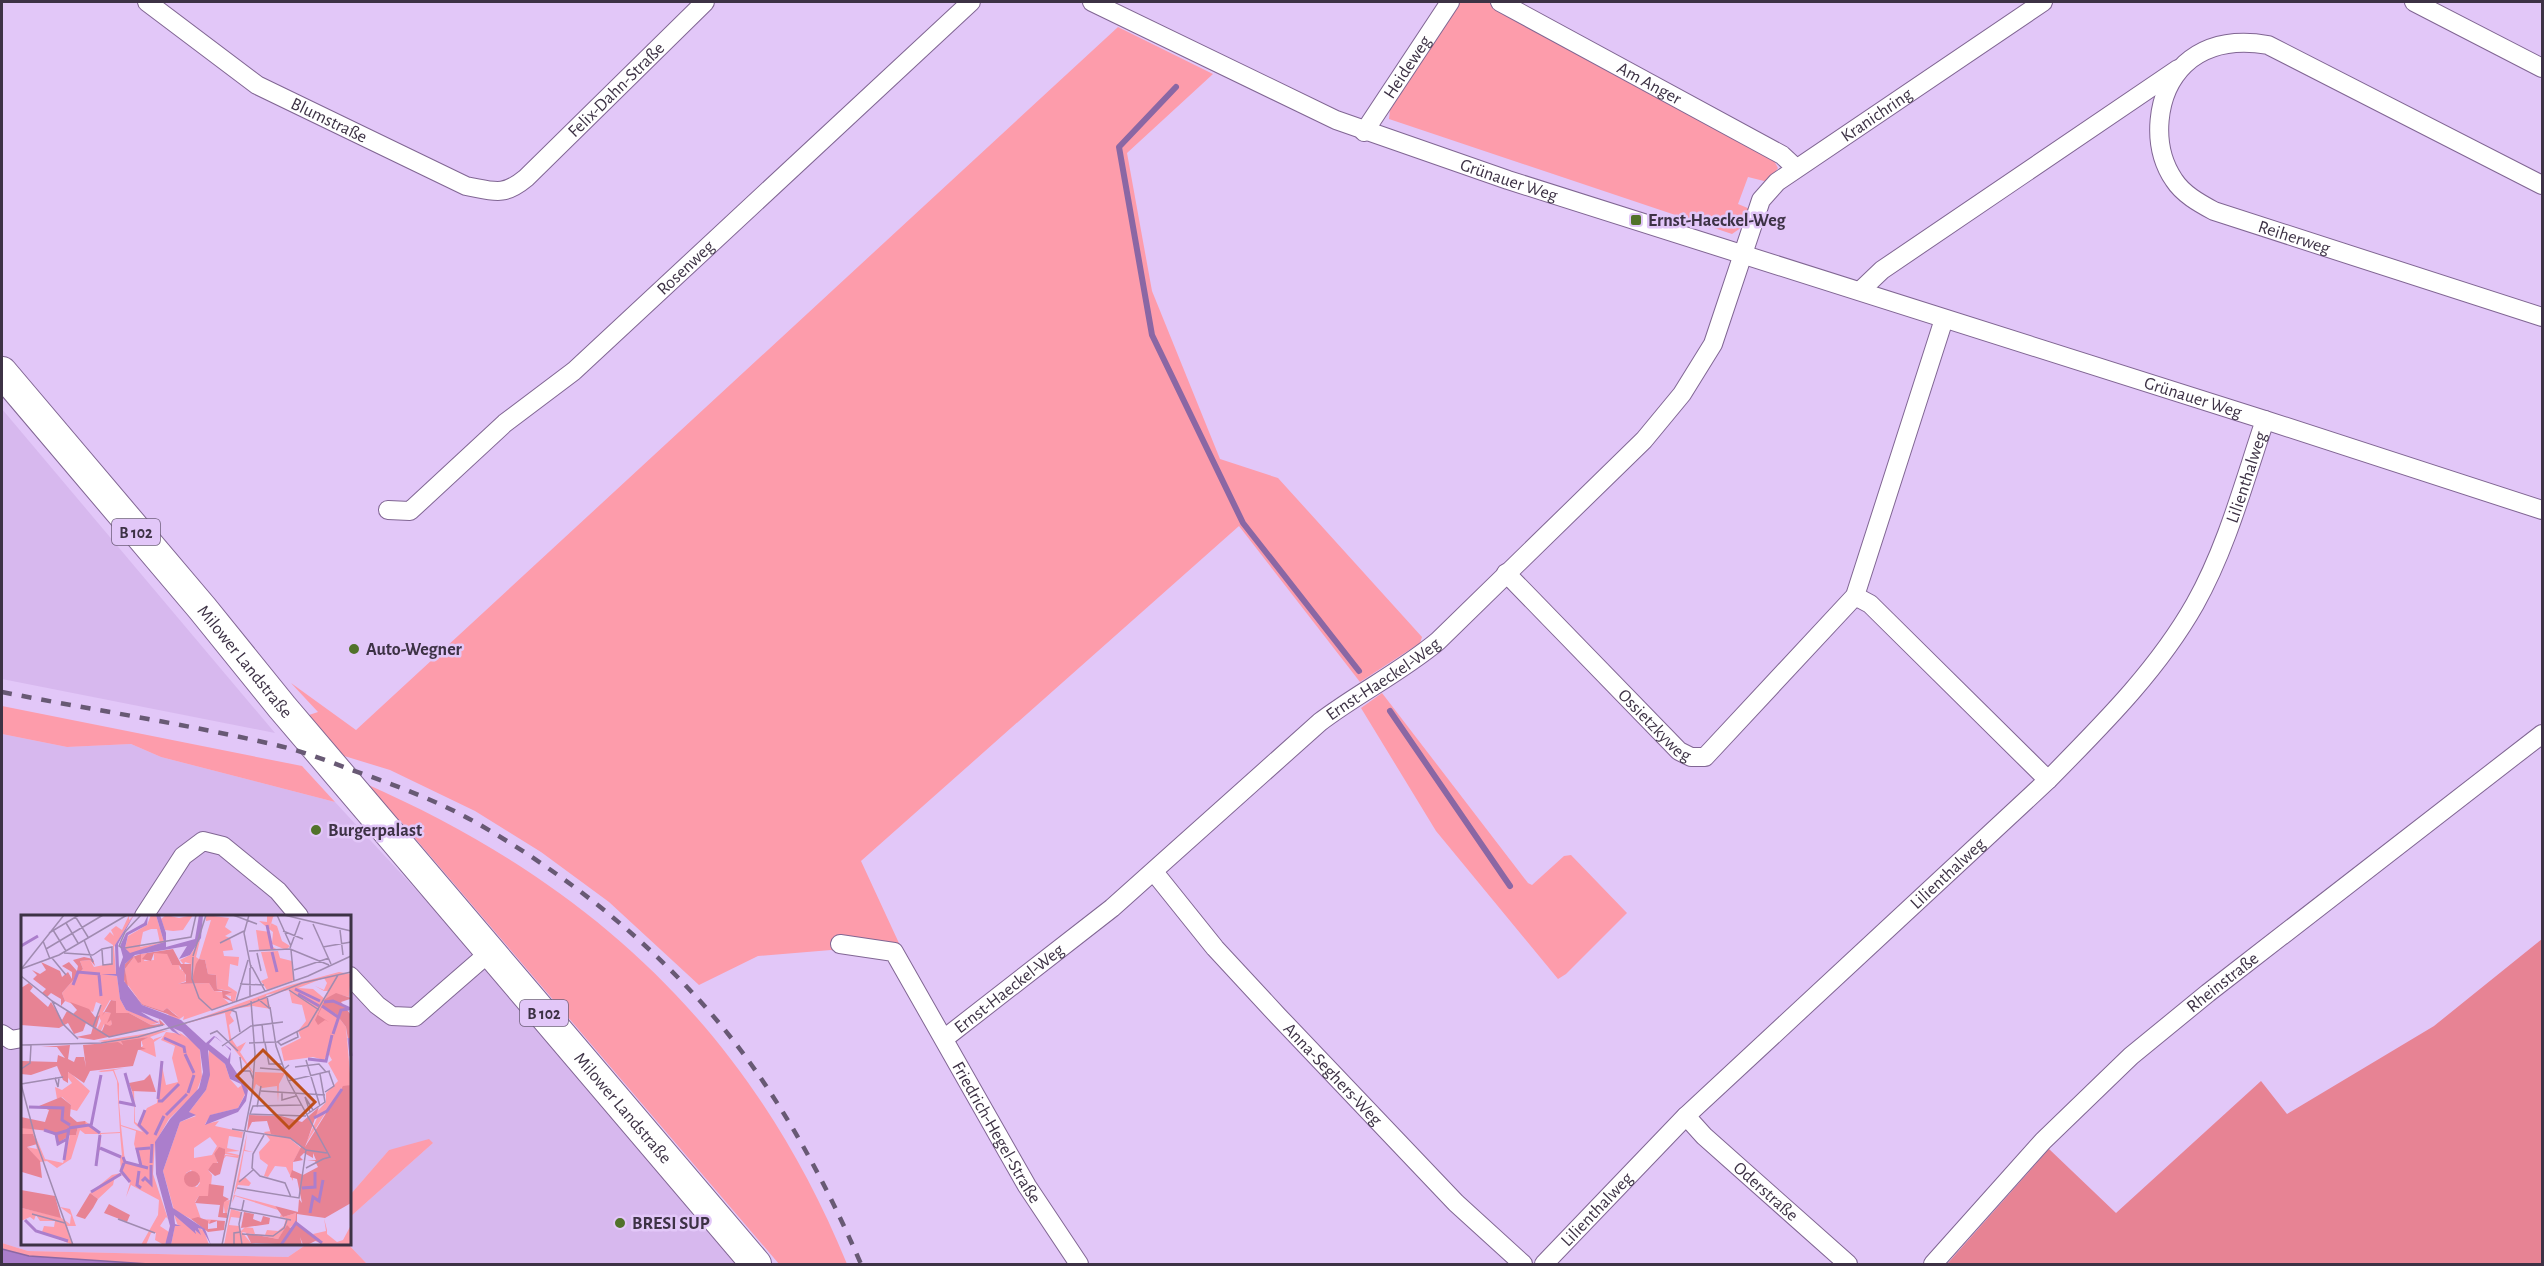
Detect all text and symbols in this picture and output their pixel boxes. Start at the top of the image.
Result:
street label: Heideweg [1381,33,1435,102]
street label: Felix-Dahn-Straße [565,39,668,141]
street label: Am Anger [1614,59,1684,109]
street label: Kranichring [1838,85,1916,146]
street label: Blumstraße [288,95,370,147]
street label: Grünauer Weg [1458,156,1560,205]
place label: Ernst-Haeckel-Weg [1648,212,1787,230]
marker: Ernst-Haeckel-Weg [1629,213,1643,227]
street label: Reiherweg [2256,218,2332,258]
street label: Rosenweg [654,237,718,299]
street label: Grünauer Weg [2142,374,2244,422]
street label: Lilienthalweg [2224,429,2271,526]
road number: B 102 [112,519,160,545]
street label: Milower Landstraße [194,602,295,722]
street label: Ernst-Haeckel-Weg [1323,635,1444,724]
place label: Auto-Wegner [366,641,463,659]
marker: Auto-Wegner [347,642,361,656]
street label: Ossietzkyweg [1614,686,1694,766]
place label: Burgerpalast [328,822,422,840]
marker: Burgerpalast [309,823,323,837]
street label: Lilienthalweg [1907,835,1989,913]
inset map [21,915,351,1245]
street label: Ernst-Haeckel-Weg [951,941,1068,1037]
street label: Rheinstraße [2184,949,2262,1016]
road number: B 102 [520,1000,568,1026]
street label: Anna-Seghers-Weg [1280,1020,1385,1129]
street label: Milower Landstraße [570,1050,674,1167]
street label: Friedrich-Hegel-Straße [948,1059,1044,1207]
street label: Oderstraße [1730,1159,1801,1225]
street label: Lilienthalweg [1558,1169,1637,1250]
place label: BRESI SUP [632,1215,710,1233]
marker: BRESI SUP [613,1216,627,1230]

